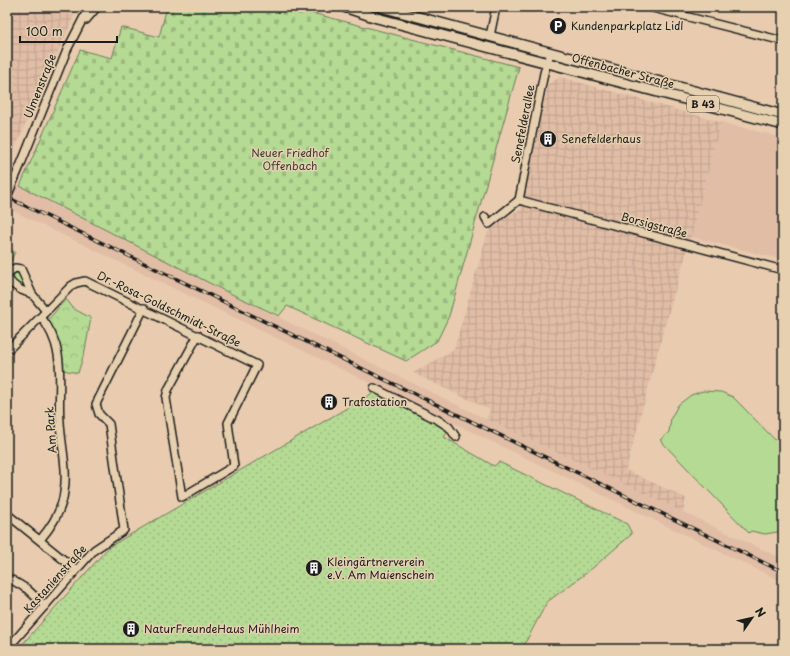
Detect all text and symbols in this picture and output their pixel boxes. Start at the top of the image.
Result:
parking icon: Kundenparkplatz Lidl [548,16,568,36]
place label: Kundenparkplatz Lidl [571,17,683,34]
scale bar [20,18,117,44]
text: 100 m [26,22,63,40]
street label: Offenbacher Straße [570,49,676,92]
street label: Ulmenstraße [19,51,60,121]
street label: Senefelderallee [507,83,538,165]
road number: B 43 [687,96,719,112]
building icon: Senefelderhaus [538,129,558,149]
place label: Senefelderhaus [561,130,641,147]
park label: Neuer Friedhof Offenbach [251,144,330,174]
street label: Borsigstraße [619,207,690,242]
street label: Dr.-Rosa-Goldschmidt-Straße [94,266,244,351]
building icon: Trafostation [319,392,339,412]
place label: Trafostation [342,393,407,410]
street label: Am Park [40,406,61,454]
street label: Kastanienstraße [19,541,90,617]
place label: Kleingärtnerverein e.V. Am Maienschein [327,553,435,583]
building icon: Kleingärtnerverein e.V. Am Maienschein [304,558,324,578]
north arrow [732,598,772,638]
text: N [751,604,770,621]
building icon: NaturFreundeHaus Mühlheim [121,619,141,639]
place label: NaturFreundeHaus Mühlheim [144,620,299,637]

